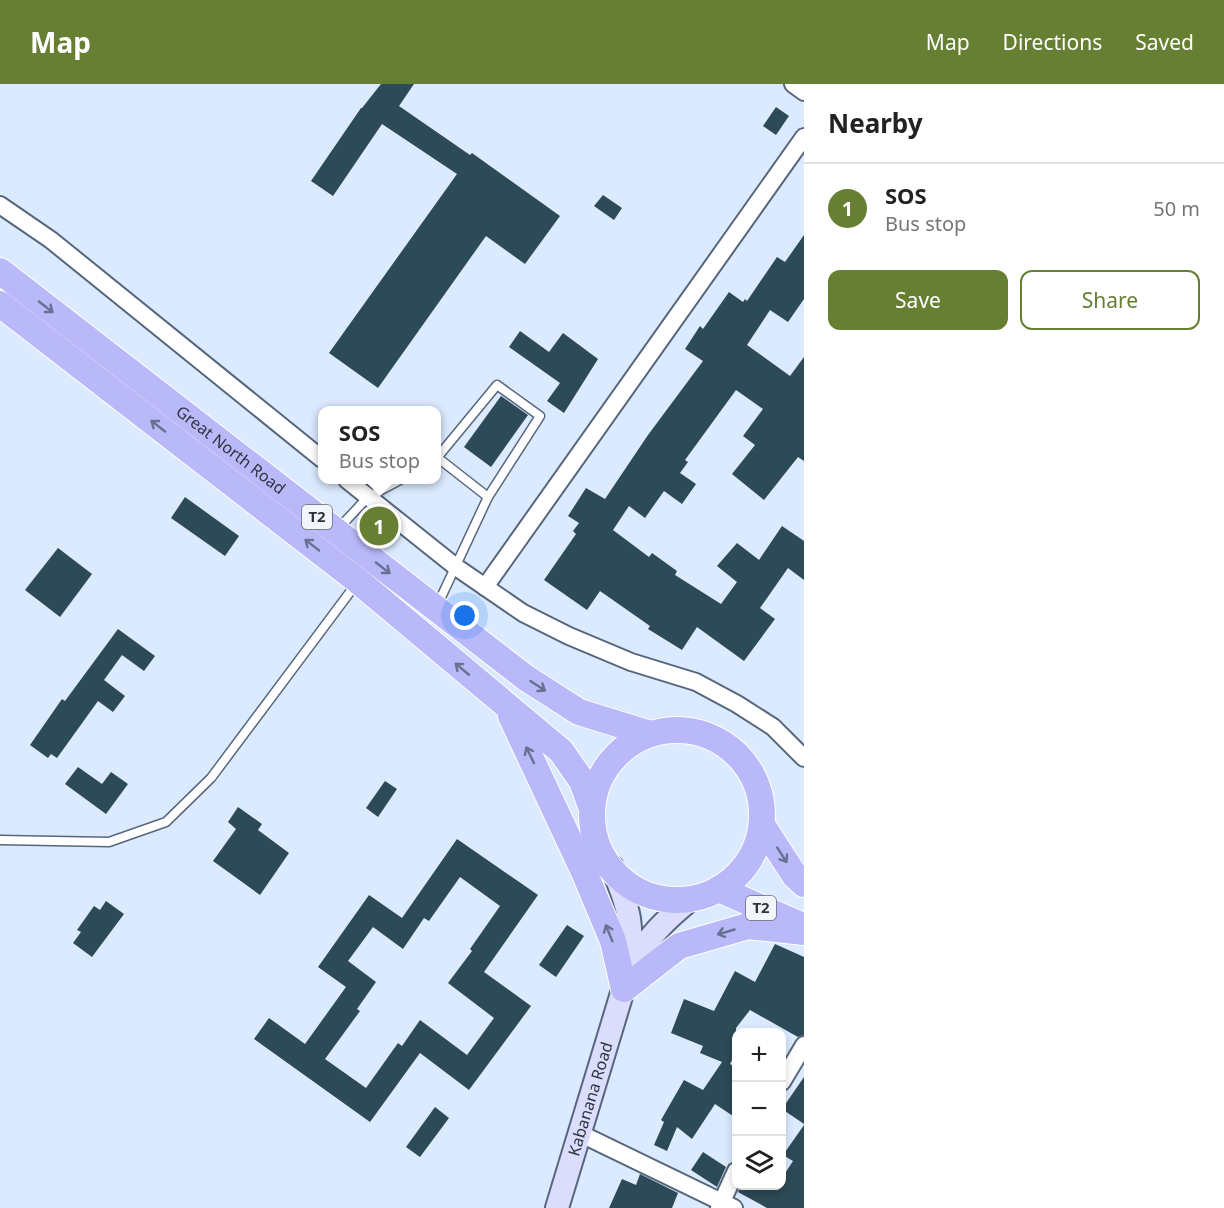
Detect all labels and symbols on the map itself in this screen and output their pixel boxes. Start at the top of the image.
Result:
one-way arrow [38,301,54,313]
street label: Great North Road [172,400,290,499]
one-way arrow [150,420,166,433]
pin: 1 [360,504,398,548]
road number: T2 [302,505,332,529]
one-way arrow [304,539,320,552]
one-way arrow [374,562,390,575]
your location [450,601,479,630]
one-way arrow [454,663,470,676]
one-way arrow [530,679,547,692]
one-way arrow [524,746,536,764]
one-way arrow [776,847,788,863]
road number: T2 [746,896,776,920]
one-way arrow [603,924,614,943]
one-way arrow [717,927,736,938]
street label: Kabanana Road [562,1039,618,1159]

